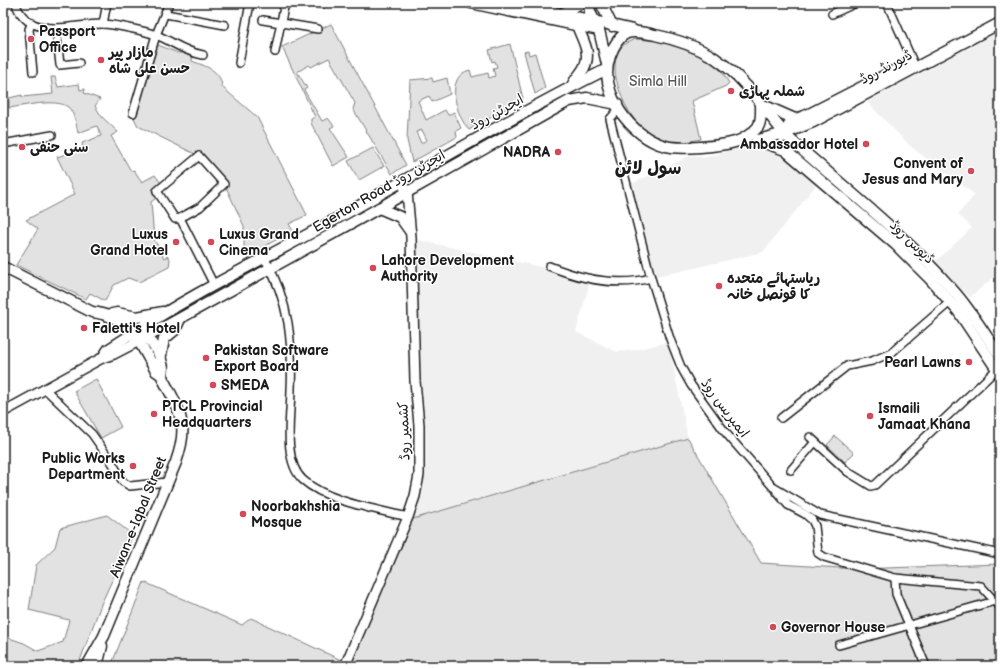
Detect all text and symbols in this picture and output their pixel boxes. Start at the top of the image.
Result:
place label: Passport Office [39,23,96,56]
marker: Passport Office [26,34,36,44]
place label: مازار پیر حسن علی شاہ [107,44,190,77]
street label: ڈیورنڈ روڈ [857,46,915,88]
marker: مازار پیر حسن علی شاہ [96,55,106,65]
park label: Simla Hill [629,73,687,90]
place label: شملہ پہاڑی [739,83,805,100]
marker: شملہ پہاڑی [726,86,736,96]
street label: ایجرٹن روڈ [468,91,526,133]
place label: Ambassador Hotel [739,136,858,153]
place label: سنی حنفی [30,139,88,156]
marker: Ambassador Hotel [861,139,871,149]
marker: سنی حنفی [17,142,27,152]
place label: NADRA [503,144,550,161]
street label: Egerton Road ایجرٹن روڈ [310,146,448,236]
marker: NADRA [553,147,563,157]
place label: Convent of Jesus and Mary [862,155,964,188]
district label: سول لائن [615,158,681,179]
marker: Convent of Jesus and Mary [966,166,976,176]
street label: ڈیوس روڈ [886,217,938,267]
place label: Luxus Grand Hotel [90,226,168,259]
place label: Luxus Grand Cinema [219,226,299,259]
marker: Luxus Grand Hotel [171,237,181,247]
marker: Luxus Grand Cinema [206,237,216,247]
place label: Lahore Development Authority [380,252,514,285]
marker: Lahore Development Authority [368,263,378,273]
place label: ریاستہائے متحدہ کا قونصل خانہ [727,270,820,303]
marker: ریاستہائے متحدہ کا قونصل خانہ [714,281,724,291]
place label: Faletti's Hotel [92,320,180,337]
marker: Faletti's Hotel [79,323,89,333]
place label: Pakistan Software Export Board [214,342,329,375]
marker: Pakistan Software Export Board [201,353,211,363]
place label: Pearl Lawns [884,354,961,371]
marker: Pearl Lawns [964,357,974,367]
street label: ایمپریس روڈ [696,375,753,442]
place label: SMEDA [221,377,269,394]
marker: SMEDA [208,380,218,390]
place label: PTCL Provincial Headquarters [162,398,262,431]
place label: Ismaili Jamaat Khana [878,400,971,433]
street label: کشمیر روڈ [394,401,414,461]
marker: PTCL Provincial Headquarters [149,409,159,419]
marker: Ismaili Jamaat Khana [865,411,875,421]
place label: Public Works Department [42,450,125,483]
street label: Aiwan-e-Iqbal Street [106,453,170,580]
marker: Public Works Department [128,461,138,471]
place label: Noorbakhshia Mosque [251,498,340,531]
marker: Noorbakhshia Mosque [238,509,248,519]
place label: Governor House [781,619,885,636]
marker: Governor House [768,622,778,632]

